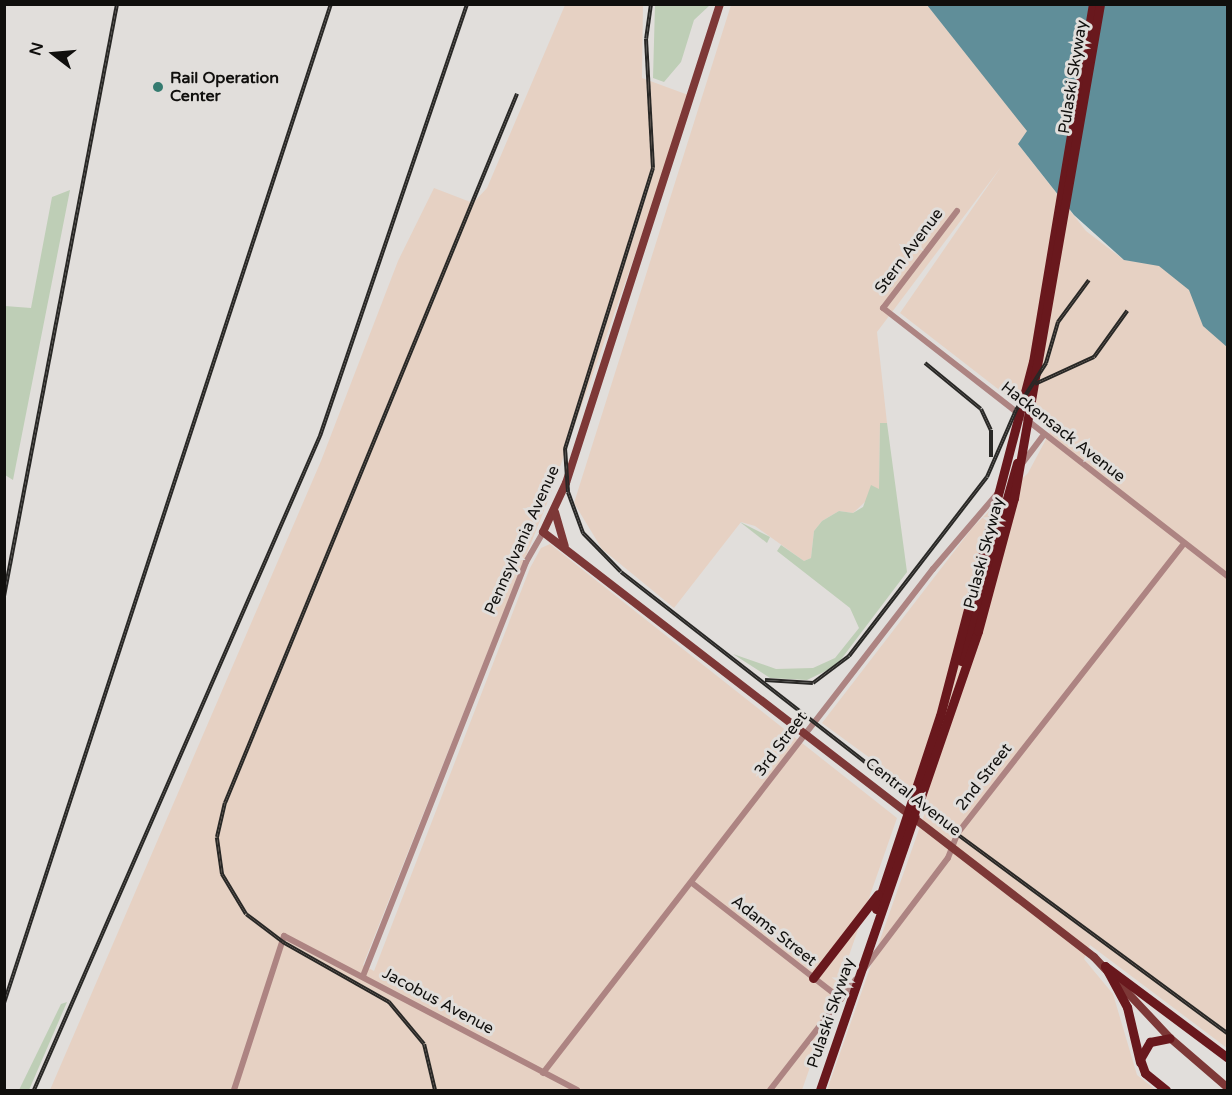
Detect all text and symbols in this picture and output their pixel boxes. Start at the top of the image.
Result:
street label: Pulaski Skyway [1055,19,1091,135]
north arrow [24,24,84,84]
text: N [25,40,48,58]
place label: Rail Operation Center [170,68,279,106]
marker: Rail Operation Center [151,80,165,94]
street label: Stern Avenue [871,205,947,297]
street label: Hackensack Avenue [997,378,1129,486]
street label: Pennsylvania Avenue [481,463,563,617]
street label: Pulaski Skyway [960,495,1008,611]
street label: 3rd Street [750,708,812,780]
street label: 2nd Street [952,740,1016,814]
street label: Central Avenue [861,754,965,840]
street label: Adams Street [727,892,821,970]
street label: Pulaski Skyway [803,956,859,1070]
street label: Jacobus Avenue [379,964,497,1038]

